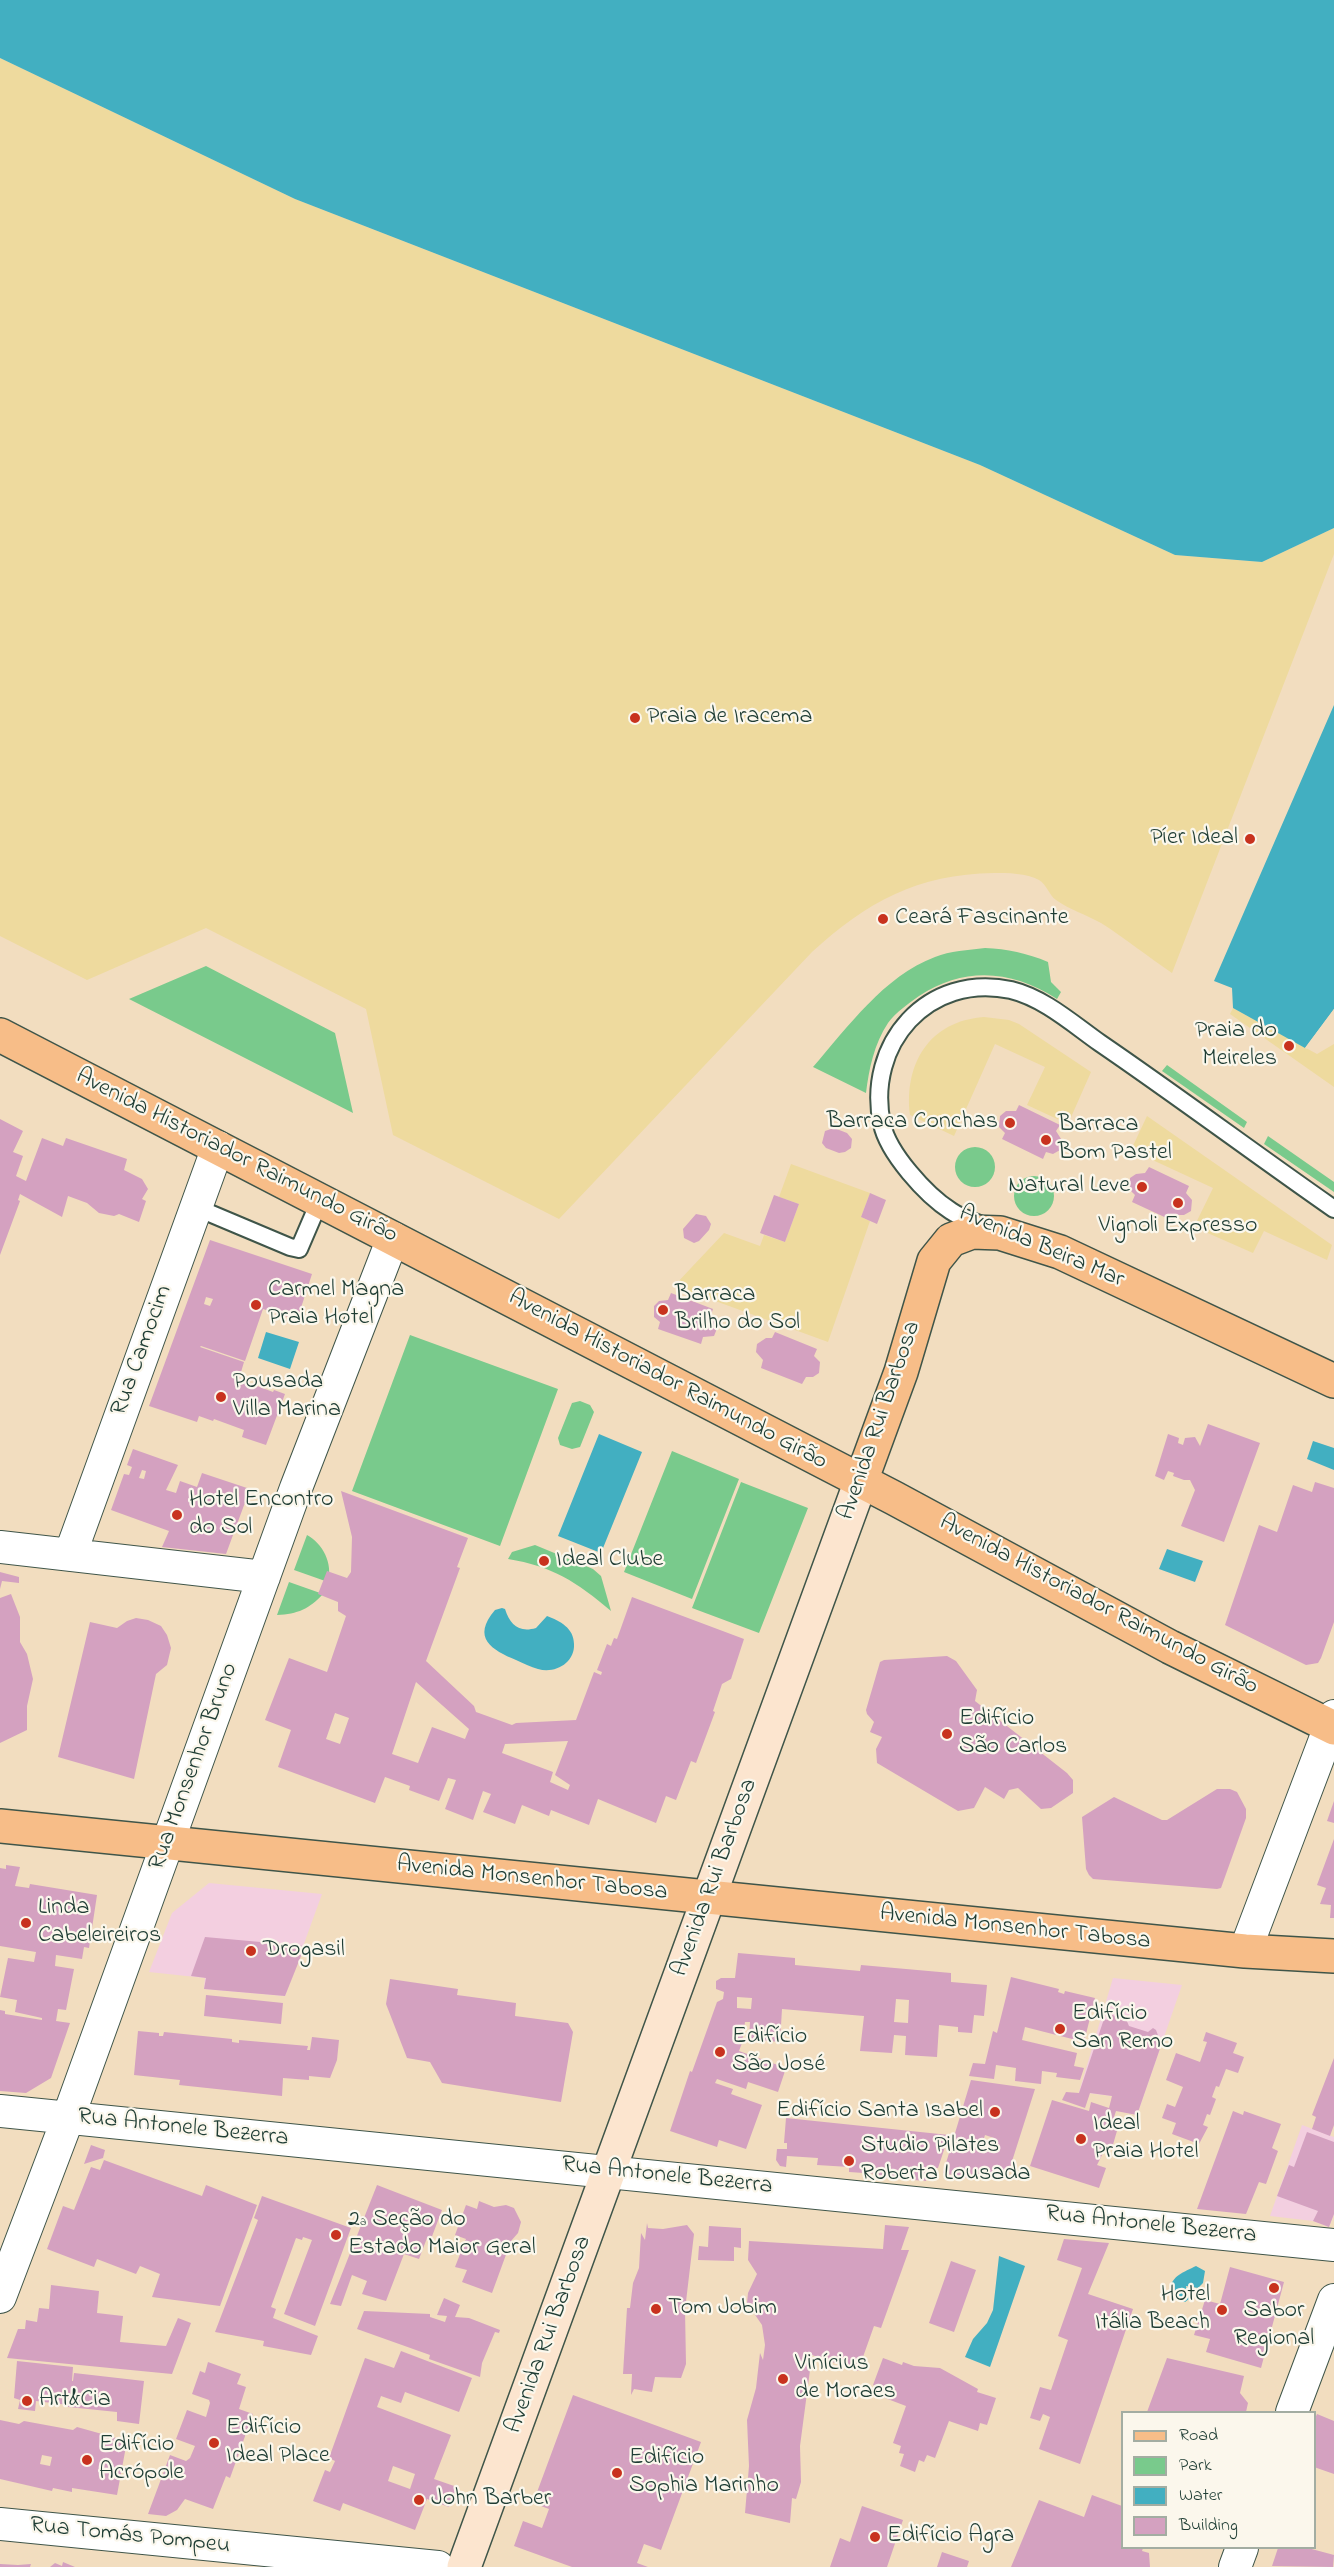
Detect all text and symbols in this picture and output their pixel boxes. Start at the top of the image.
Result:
place label: Praia de Iracema [647,704,812,732]
marker: Praia de Iracema [628,711,642,725]
place label: Píer Ideal [1150,825,1238,853]
marker: Píer Ideal [1243,832,1257,846]
place label: Ceará Fascinante [895,905,1069,933]
marker: Ceará Fascinante [876,912,890,926]
place label: Praia do Meireles [1195,1018,1277,1074]
marker: Praia do Meireles [1282,1039,1296,1053]
street label: Avenida Historiador Raimundo Girão [70,1063,402,1251]
place label: Barraca Conchas [827,1109,998,1137]
place label: Barraca Bom Pastel [1058,1112,1172,1168]
marker: Barraca Conchas [1003,1116,1017,1130]
marker: Barraca Bom Pastel [1039,1133,1053,1147]
place label: Natural Leve [1008,1173,1130,1201]
marker: Natural Leve [1135,1180,1149,1194]
marker: Vignoli Expresso [1171,1196,1185,1210]
street label: Avenida Beira Mar [954,1200,1128,1296]
place label: Vignoli Expresso [1099,1213,1257,1241]
place label: Carmel Magna Praia Hotel [268,1277,404,1333]
street label: Rua Camocim [106,1282,180,1420]
place label: Barraca Brilho do Sol [675,1282,800,1338]
street label: Avenida Historiador Raimundo Girão [502,1284,832,1478]
marker: Carmel Magna Praia Hotel [249,1298,263,1312]
marker: Barraca Brilho do Sol [656,1303,670,1317]
street label: Avenida Rui Barbosa [833,1318,929,1524]
place label: Pousada Villa Marina [233,1369,341,1425]
marker: Pousada Villa Marina [214,1390,228,1404]
place label: Hotel Encontro do Sol [189,1487,334,1543]
marker: Hotel Encontro do Sol [170,1508,184,1522]
street label: Avenida Historiador Raimundo Girão [933,1509,1263,1703]
place label: Ideal Clube [556,1547,663,1575]
marker: Ideal Clube [537,1554,551,1568]
street label: Rua Monsenhor Bruno [144,1659,246,1875]
place label: Edifício São Carlos [959,1706,1067,1762]
marker: Edifício São Carlos [940,1727,954,1741]
street label: Avenida Rui Barbosa [667,1775,765,1981]
street label: Avenida Monsenhor Tabosa [395,1851,669,1909]
place label: Linda Cabeleireiros [38,1895,161,1951]
street label: Avenida Monsenhor Tabosa [878,1900,1152,1958]
marker: Linda Cabeleireiros [19,1916,33,1930]
place label: Drogasil [263,1937,345,1965]
marker: Drogasil [244,1944,258,1958]
place label: Edifício San Remo [1072,2001,1173,2057]
marker: Edifício San Remo [1053,2022,1067,2036]
place label: Edifício São José [732,2024,825,2080]
marker: Edifício São José [713,2045,727,2059]
place label: Edifício Santa Isabel [776,2098,983,2126]
street label: Rua Antonele Bezerra [76,2104,290,2154]
marker: Edifício Santa Isabel [988,2105,1002,2119]
place label: Ideal Praia Hotel [1093,2111,1198,2167]
marker: Ideal Praia Hotel [1074,2132,1088,2146]
place label: Studio Pilates Roberta Lousada [861,2133,1031,2189]
street label: Rua Antonele Bezerra [560,2152,774,2202]
marker: Studio Pilates Roberta Lousada [842,2154,856,2168]
street label: Rua Antonele Bezerra [1044,2201,1258,2251]
place label: 2ª Seção do Estado Maior Geral [348,2207,536,2263]
marker: 2ª Seção do Estado Maior Geral [329,2228,343,2242]
street label: Avenida Rui Barbosa [501,2232,599,2438]
marker: Sabor Regional [1267,2281,1281,2295]
place label: Hotel Itália Beach [1095,2282,1210,2338]
place label: Tom Jobim [668,2295,777,2323]
place label: Sabor Regional [1234,2298,1314,2354]
marker: Tom Jobim [649,2302,663,2316]
marker: Hotel Itália Beach [1215,2303,1229,2317]
place label: Vinícius de Moraes [795,2351,896,2407]
marker: Vinícius de Moraes [776,2372,790,2386]
place label: Art&Cia [39,2387,111,2415]
marker: Art&Cia [20,2394,34,2408]
legend [1121,2411,1316,2549]
place label: Edifício Ideal Place [226,2415,330,2471]
text: Road [1179,2423,1218,2449]
place label: Edifício Acrópole [99,2432,184,2488]
marker: Edifício Ideal Place [207,2436,221,2450]
place label: Edifício Sophia Marinho [629,2445,779,2501]
marker: Edifício Acrópole [80,2453,94,2467]
text: Park [1179,2453,1212,2479]
marker: Edifício Sophia Marinho [610,2466,624,2480]
text: Water [1179,2483,1222,2509]
place label: John Barber [431,2486,551,2514]
marker: John Barber [412,2493,426,2507]
street label: Rua Tomás Pompeu [28,2512,232,2562]
text: Building [1179,2513,1238,2539]
place label: Edifício Agra [887,2523,1014,2551]
marker: Edifício Agra [868,2530,882,2544]

